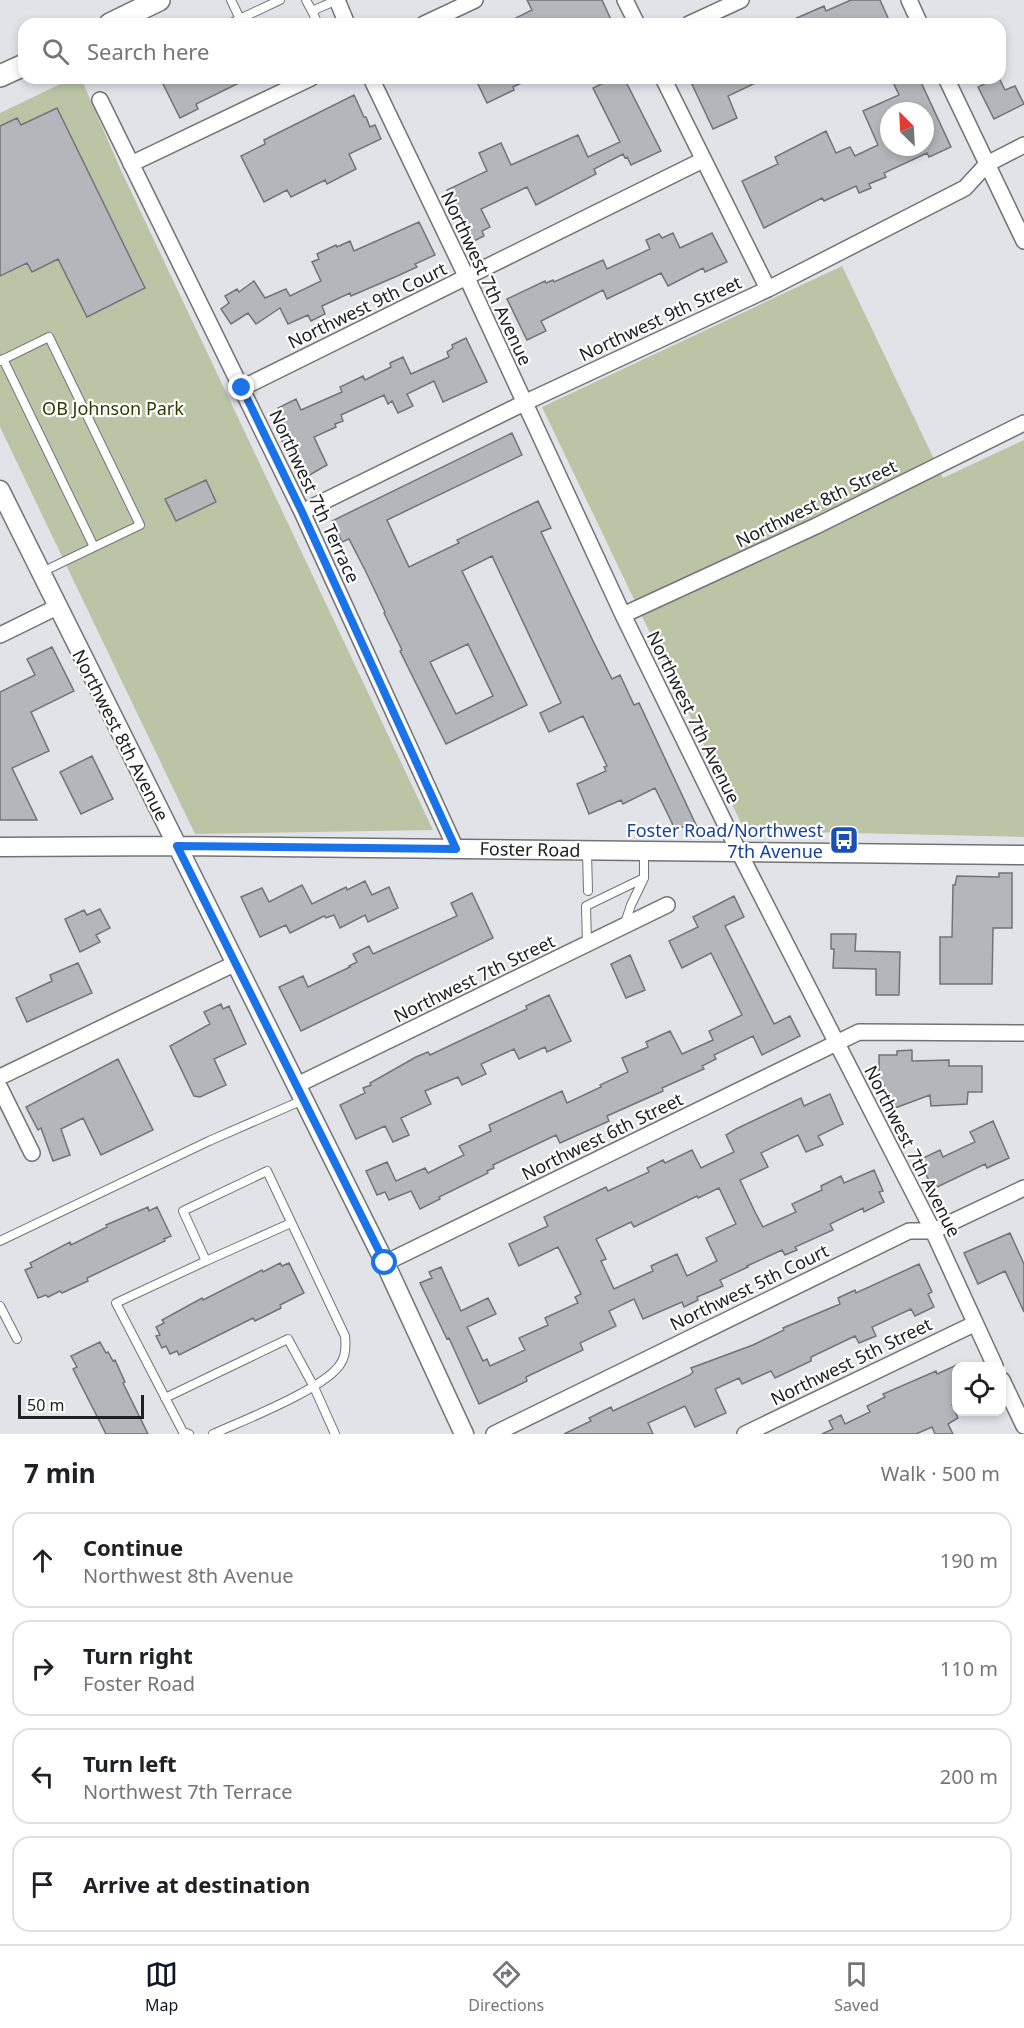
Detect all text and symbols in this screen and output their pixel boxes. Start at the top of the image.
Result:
search box [18,18,1006,84]
icon: search [39,35,72,68]
text: Search here [87,36,209,66]
north arrow [880,102,934,156]
street label: Northwest 7th Avenue [436,187,538,369]
street label: Northwest 9th Court [284,256,451,354]
street label: Northwest 9th Street [575,270,746,366]
route end [228,374,254,400]
park label: OB Johnson Park [42,396,184,420]
street label: Northwest 7th Terrace [264,405,366,587]
street label: Northwest 8th Street [731,453,901,552]
street label: Northwest 7th Avenue [642,627,746,807]
street label: Northwest 8th Avenue [67,645,175,825]
place label: Foster Road/Northwest 7th Avenue [626,818,823,863]
bus stop icon: Foster Road/Northwest 7th Avenue [828,824,860,856]
street label: Foster Road [479,836,581,862]
street label: Northwest 7th Street [389,928,559,1027]
street label: Northwest 7th Avenue [859,1061,967,1241]
street label: Northwest 6th Street [517,1086,687,1185]
street label: Northwest 5th Court [666,1238,833,1336]
route start [371,1249,397,1275]
street label: Northwest 5th Street [766,1311,936,1410]
map controls [952,1362,1006,1416]
button: locate [952,1362,1006,1416]
scale bar [18,1392,144,1420]
text: 50 m [27,1394,64,1416]
text: 7 min [24,1455,96,1491]
text: Walk · 500 m [881,1460,1000,1487]
text: Continue [83,1532,183,1562]
icon: ahead [26,1544,59,1577]
text: 190 m [940,1547,998,1574]
text: Northwest 8th Avenue [83,1562,294,1589]
text: Turn right [83,1640,193,1670]
icon: right [26,1652,59,1685]
text: 110 m [940,1655,998,1682]
text: Foster Road [83,1670,195,1697]
text: Turn left [83,1748,177,1778]
icon: left [26,1760,59,1793]
text: 200 m [940,1763,998,1790]
text: Northwest 7th Terrace [83,1778,293,1805]
icon: arrive [26,1868,59,1901]
text: Arrive at destination [83,1869,310,1899]
tab: Map [145,1958,178,2016]
tab: Directions [468,1958,544,2016]
tab: Saved [834,1958,879,2016]

